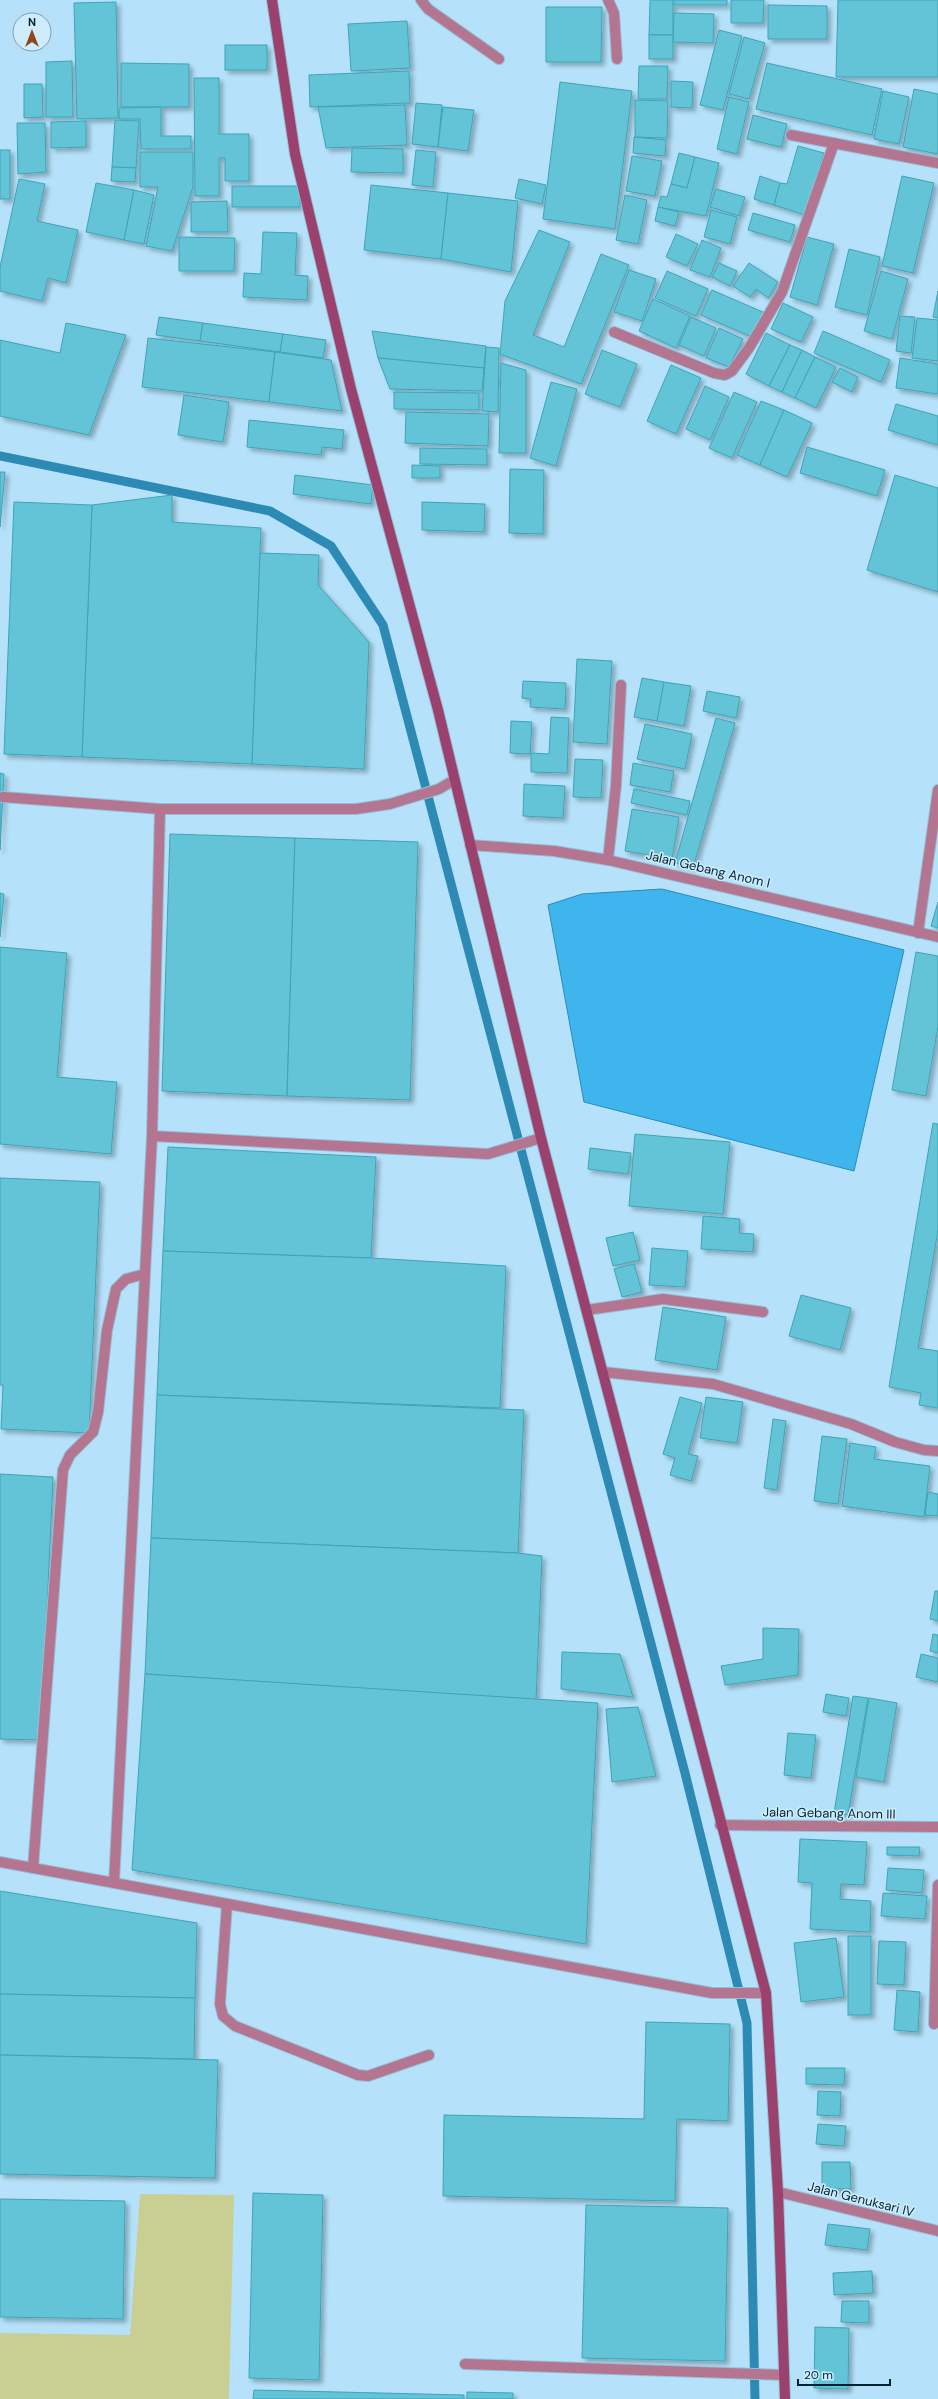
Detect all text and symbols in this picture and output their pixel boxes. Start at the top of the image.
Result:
north arrow [12,12,52,52]
text: N [28,15,36,29]
street label: Jalan Gebang Anom I [644,846,772,892]
street label: Jalan Gebang Anom III [762,1803,896,1823]
street label: Jalan Genuksari IV [806,2178,916,2221]
scale bar [798,2361,890,2387]
text: 20 m [804,2367,833,2383]

